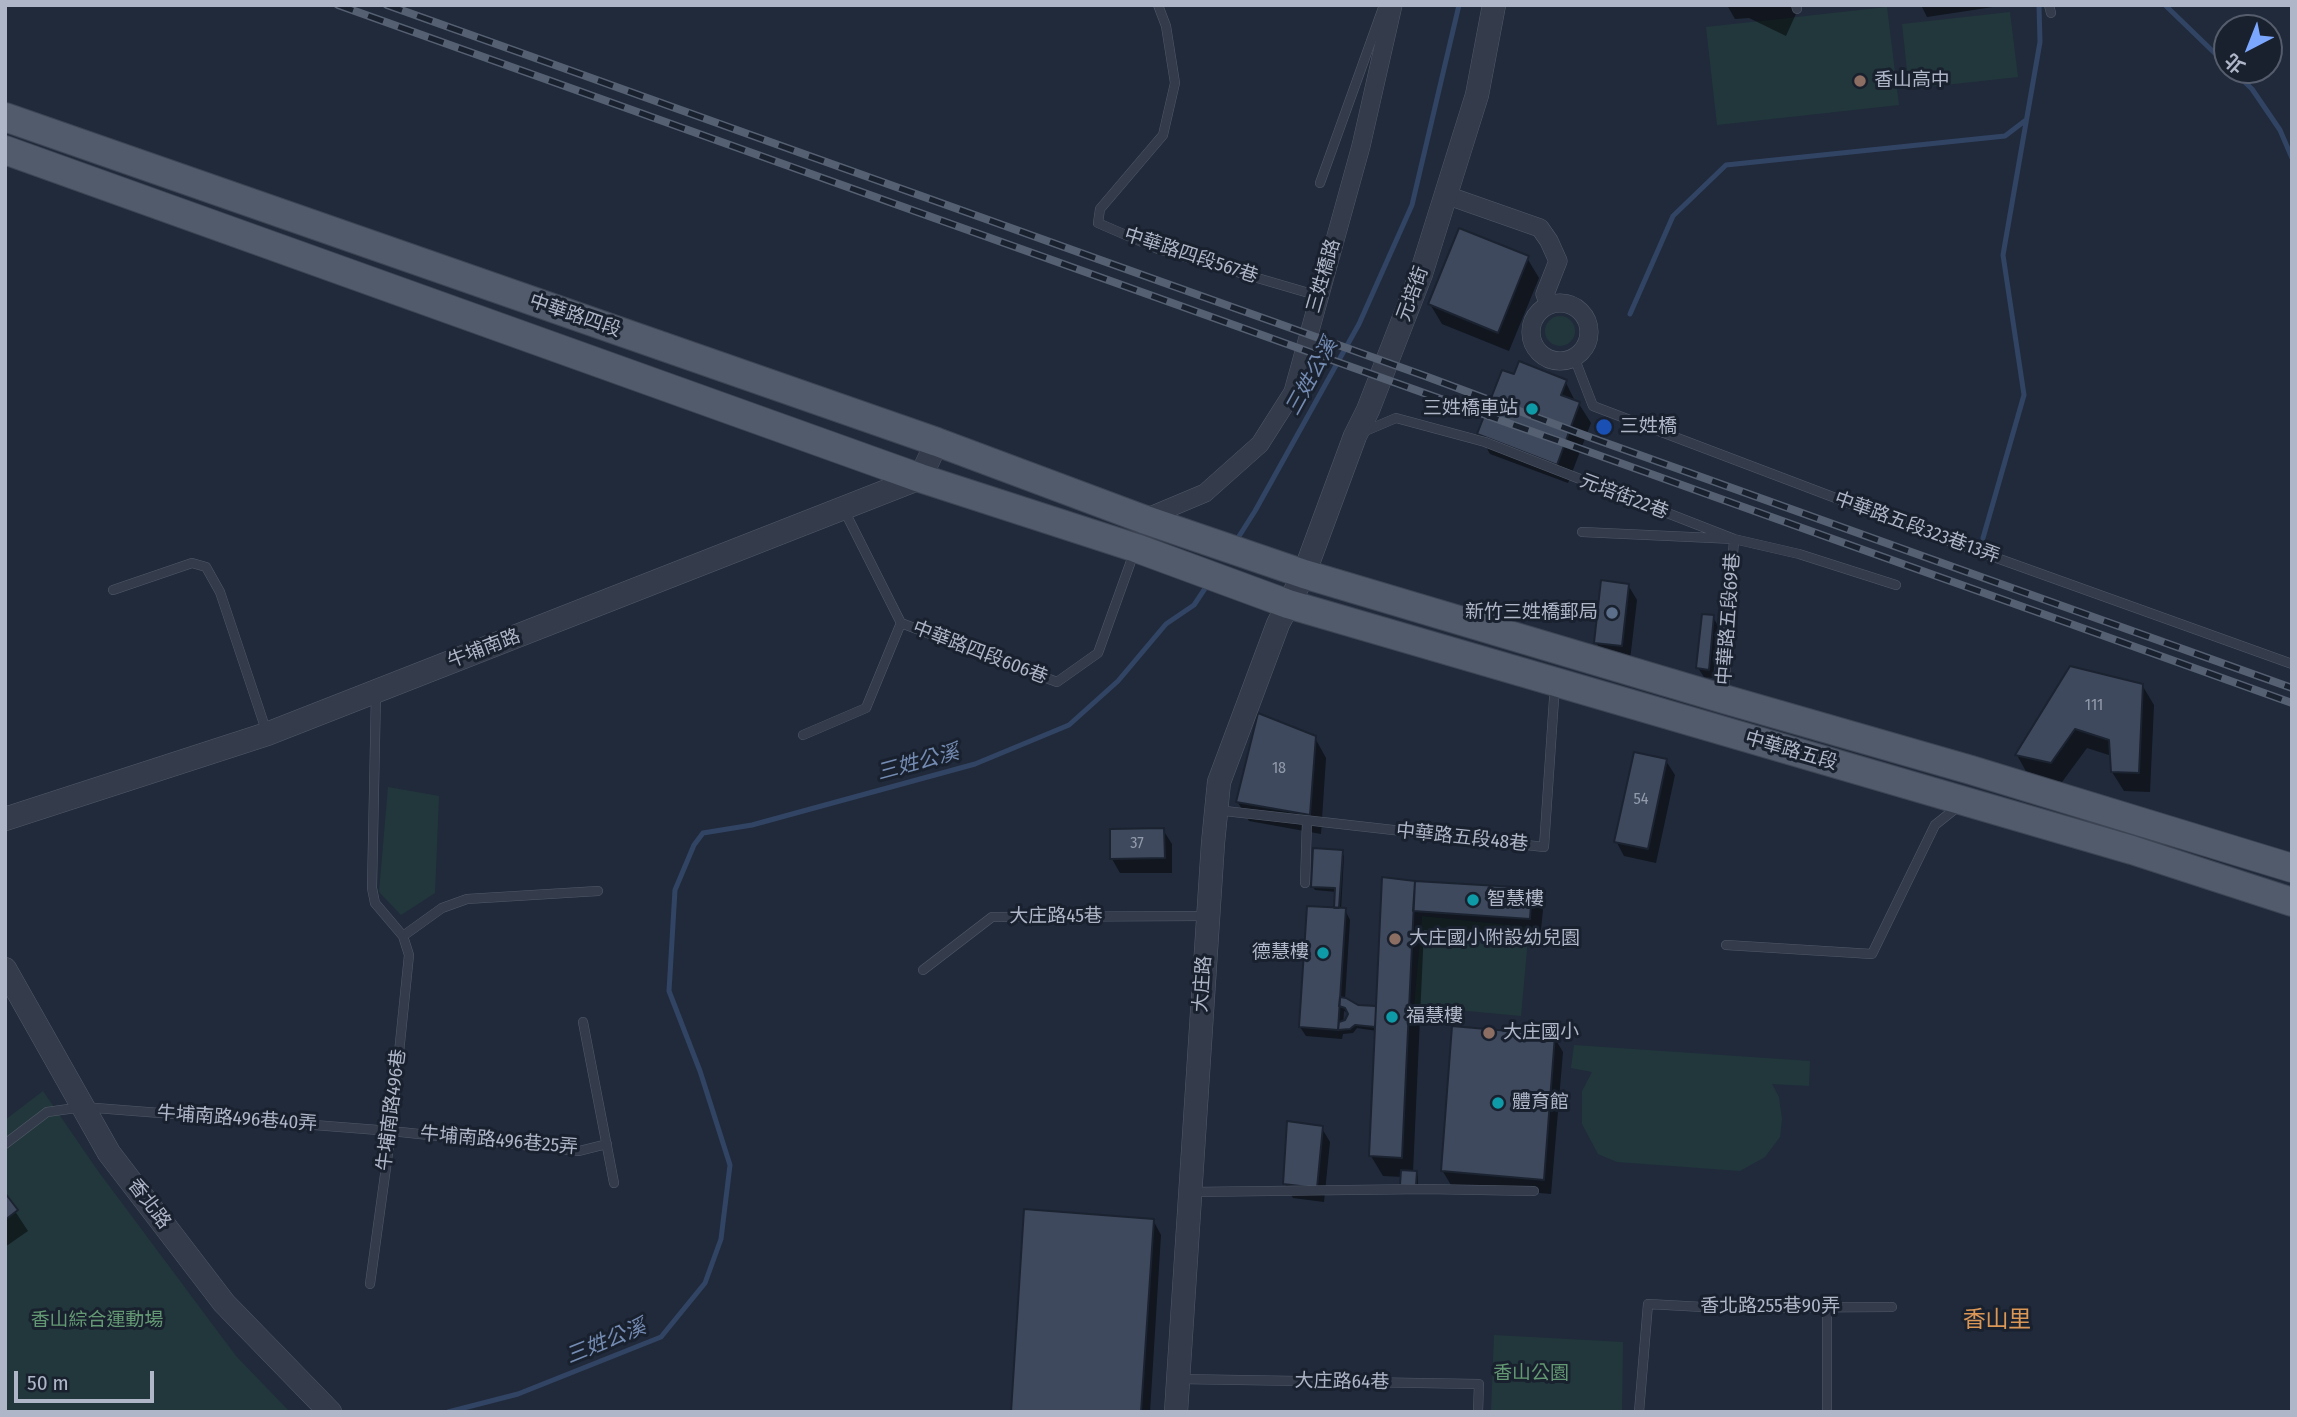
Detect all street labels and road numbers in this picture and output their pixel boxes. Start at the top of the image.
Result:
street label: 中華路四段567巷 [1121,224,1261,288]
street label: 三姓橋路 [1303,236,1345,316]
street label: 元培街 [1393,263,1433,325]
street label: 中華路四段 [526,290,624,342]
street label: 元培街22巷 [1577,470,1671,524]
street label: 中華路五段323巷13弄 [1831,487,2003,569]
street label: 中華路五段69巷 [1713,552,1745,686]
street label: 中華路四段606巷 [909,617,1051,689]
street label: 牛埔南路 [444,625,524,673]
street label: 中華路五段 [1742,727,1840,775]
street label: 中華路五段48巷 [1395,820,1529,856]
street label: 大庄路45巷 [1009,906,1103,928]
street label: 大庄路 [1190,955,1216,1013]
street label: 牛埔南路496巷 [373,1048,411,1172]
street label: 牛埔南路496巷40弄 [156,1102,318,1136]
street label: 牛埔南路496巷25弄 [419,1123,579,1159]
street label: 香北路 [123,1174,175,1234]
street label: 香北路255巷90弄 [1700,1296,1840,1318]
street label: 大庄路64巷 [1294,1370,1390,1394]

